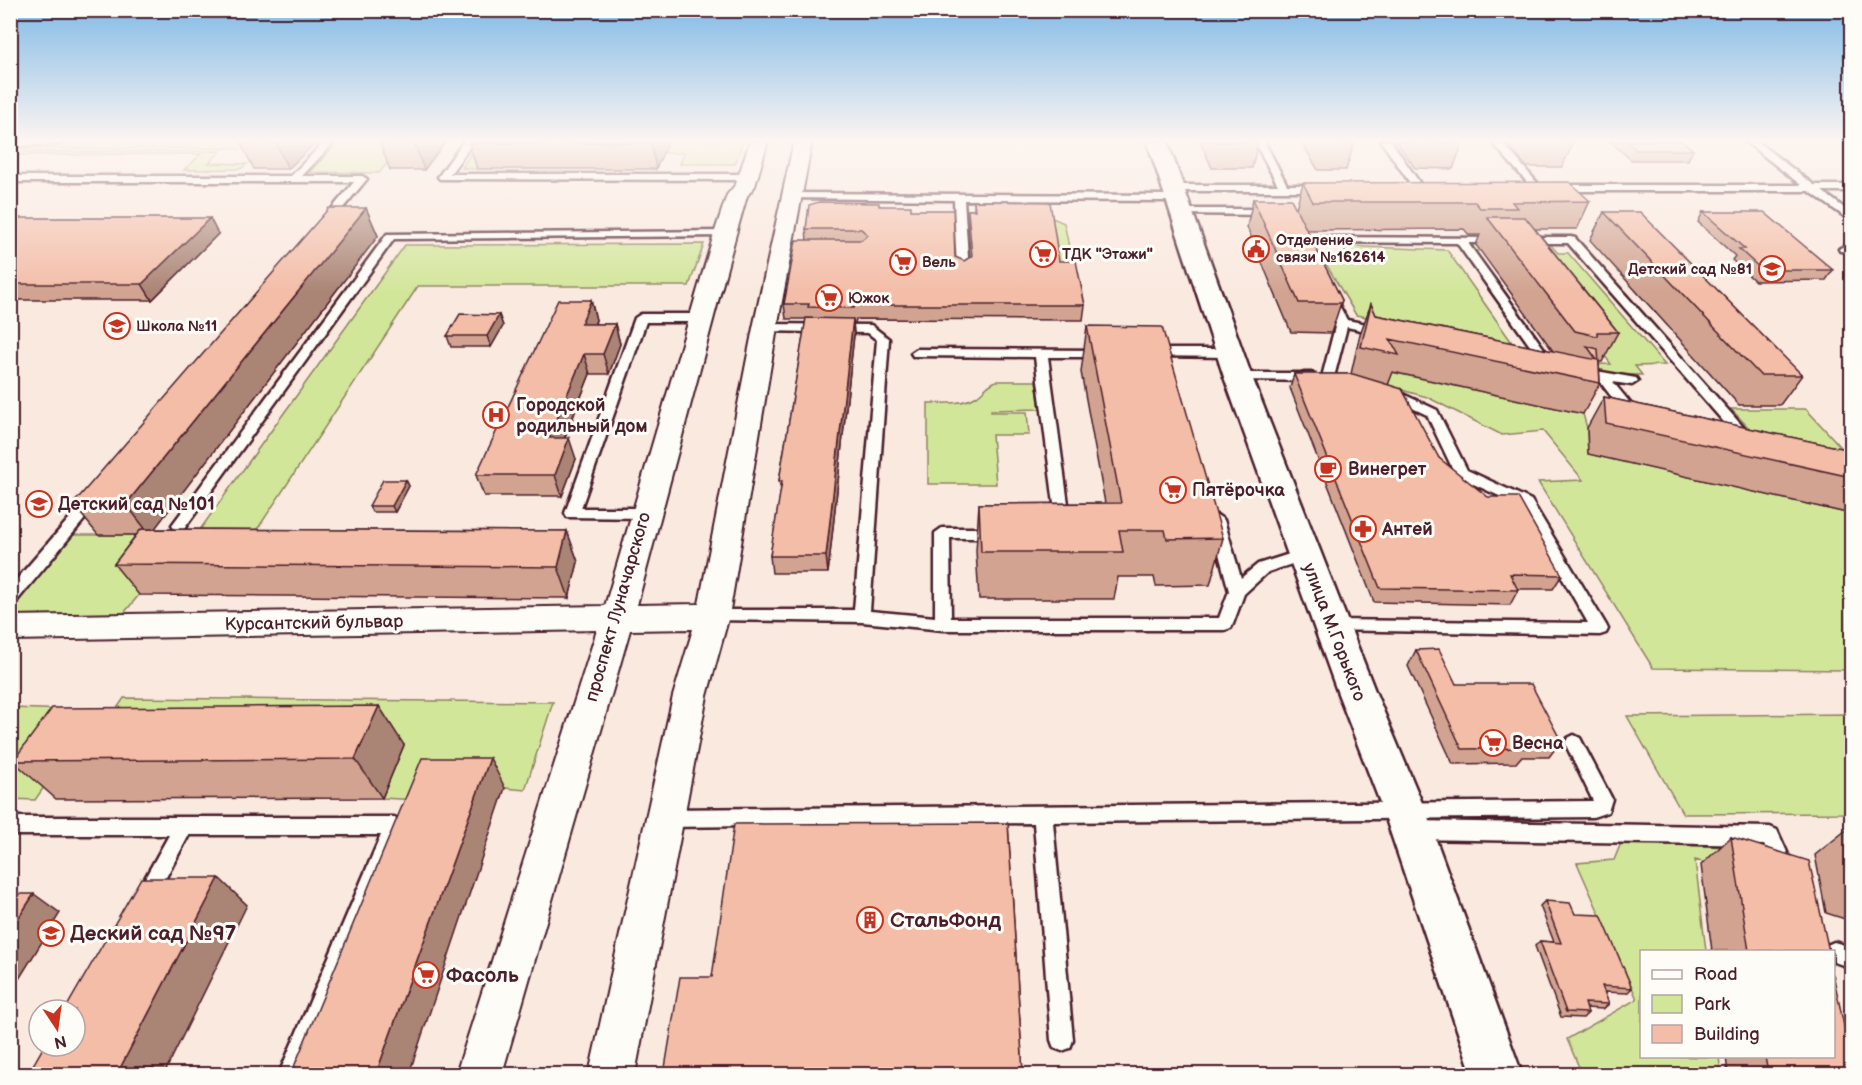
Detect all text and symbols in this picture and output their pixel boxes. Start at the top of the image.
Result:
place label: Отделение связи №162614 [1276,231,1386,267]
public building icon: Отделение связи №162614 [1241,234,1271,264]
supermarket icon: ТДК "Этажи" [1028,239,1058,269]
place label: ТДК "Этажи" [1062,245,1153,264]
supermarket icon: Вель [888,247,918,277]
place label: Вель [922,253,956,272]
school or university icon: Детский сад №81 [1757,254,1787,284]
place label: Детский сад №81 [1628,260,1752,279]
supermarket icon: Южок [814,283,844,313]
place label: Южок [848,289,890,308]
school or university icon: Школа №11 [102,311,132,341]
place label: Школа №11 [136,317,217,336]
place label: Городской родильный дом [516,395,647,437]
hospital icon: Городской родильный дом [481,400,511,430]
cafe icon: Винегрет [1313,454,1343,484]
place label: Винегрет [1348,459,1427,480]
supermarket icon: Пятёрочка [1158,475,1188,505]
place label: Пятёрочка [1192,480,1285,501]
school or university icon: Детский сад №101 [24,489,54,519]
place label: Детский сад №101 [58,494,215,515]
street label: проспект Луначарского [581,510,655,704]
pharmacy icon: Антей [1348,514,1378,544]
place label: Антей [1381,519,1433,540]
street label: улица М.Горького [1298,560,1370,704]
street label: Курсантский бульвар [224,611,404,635]
supermarket icon: Весна [1478,728,1508,758]
place label: Весна [1512,733,1564,754]
building icon: СтальФонд [855,905,885,935]
place label: СтальФонд [890,908,1001,933]
school or university icon: Деский сад №97 [36,918,66,948]
place label: Деский сад №97 [70,921,237,946]
legend [1640,950,1835,1058]
supermarket icon: Фасоль [411,960,441,990]
place label: Фасоль [446,963,519,988]
text: Road [1694,964,1738,985]
text: Park [1694,994,1730,1015]
north arrow [27,998,87,1058]
text: Building [1694,1024,1760,1045]
text: N [52,1031,68,1052]

